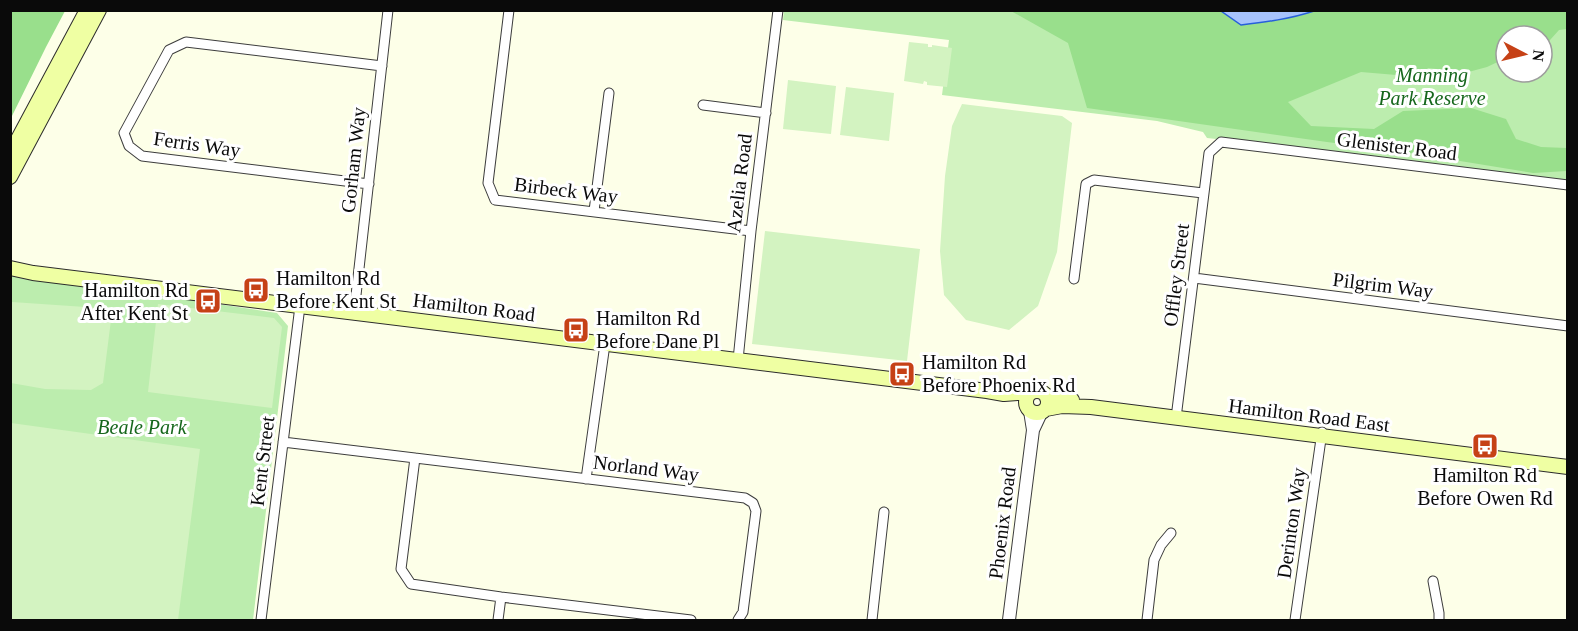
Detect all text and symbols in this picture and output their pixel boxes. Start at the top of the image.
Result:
north arrow [1494,24,1554,84]
text: N [1529,49,1548,63]
park label: Manning Park Reserve [1377,64,1486,109]
street label: Gorham Way [337,106,370,214]
street label: Ferris Way [152,127,242,162]
street label: Glenister Road [1336,128,1458,164]
street label: Azelia Road [722,132,756,234]
street label: Birbeck Way [513,173,619,208]
street label: Offley Street [1159,222,1194,328]
place label: Hamilton Rd Before Kent St [276,267,396,312]
street label: Pilgrim Way [1332,268,1434,303]
bus stop icon: Hamilton Rd Before Kent St [241,275,271,305]
place label: Hamilton Rd After Kent St [80,279,188,324]
bus stop icon: Hamilton Rd After Kent St [193,286,223,316]
street label: Hamilton Road [412,289,536,325]
place label: Hamilton Rd Before Dane Pl [596,307,720,352]
bus stop icon: Hamilton Rd Before Dane Pl [561,315,591,345]
place label: Hamilton Rd Before Phoenix Rd [922,351,1075,396]
bus stop icon: Hamilton Rd Before Phoenix Rd [887,359,917,389]
street label: Hamilton Road East [1227,394,1391,436]
street label: Kent Street [246,414,278,507]
park label: Beale Park [97,416,188,438]
bus stop icon: Hamilton Rd Before Owen Rd [1470,431,1500,461]
street label: Norland Way [592,451,700,486]
place label: Hamilton Rd Before Owen Rd [1417,464,1553,509]
street label: Phoenix Road [984,466,1020,580]
street label: Derinton Way [1272,466,1311,580]

